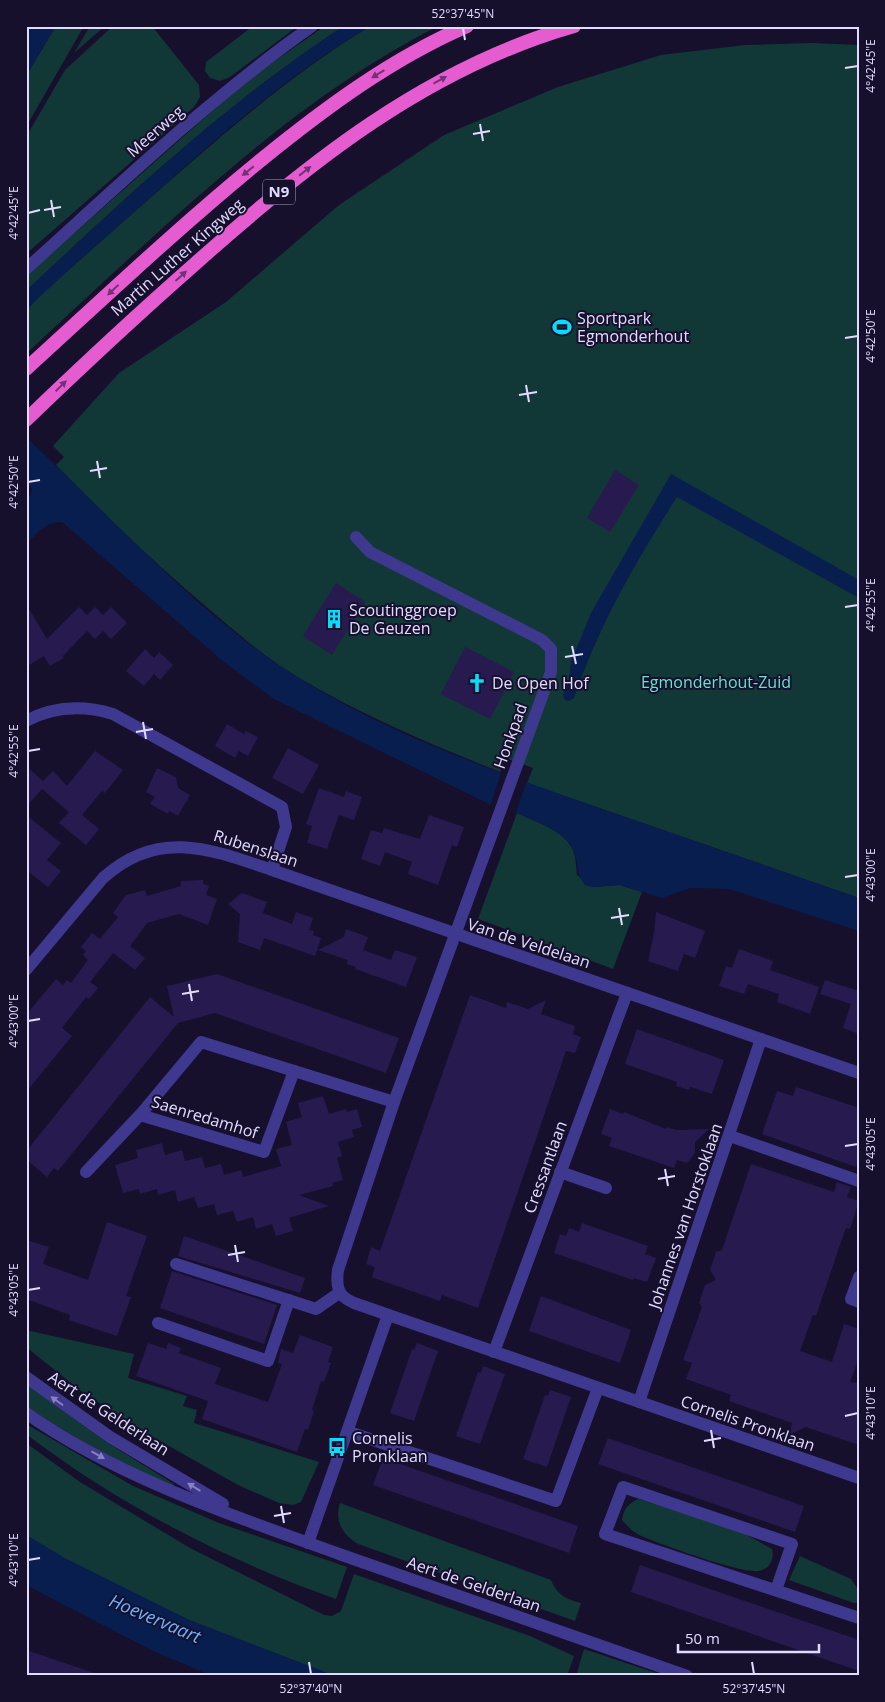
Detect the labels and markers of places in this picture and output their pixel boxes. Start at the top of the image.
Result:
place label: Sportpark Egmonderhout [577,307,689,347]
sports icon: Sportpark Egmonderhout [551,316,573,338]
place label: Scoutinggroep De Geuzen [349,599,457,639]
building icon: Scoutinggroep De Geuzen [323,608,345,630]
church icon: De Open Hof [466,672,488,694]
place label: De Open Hof [492,672,590,694]
place label: Cornelis Pronklaan [352,1427,428,1467]
bus stop icon: Cornelis Pronklaan [326,1436,348,1458]

